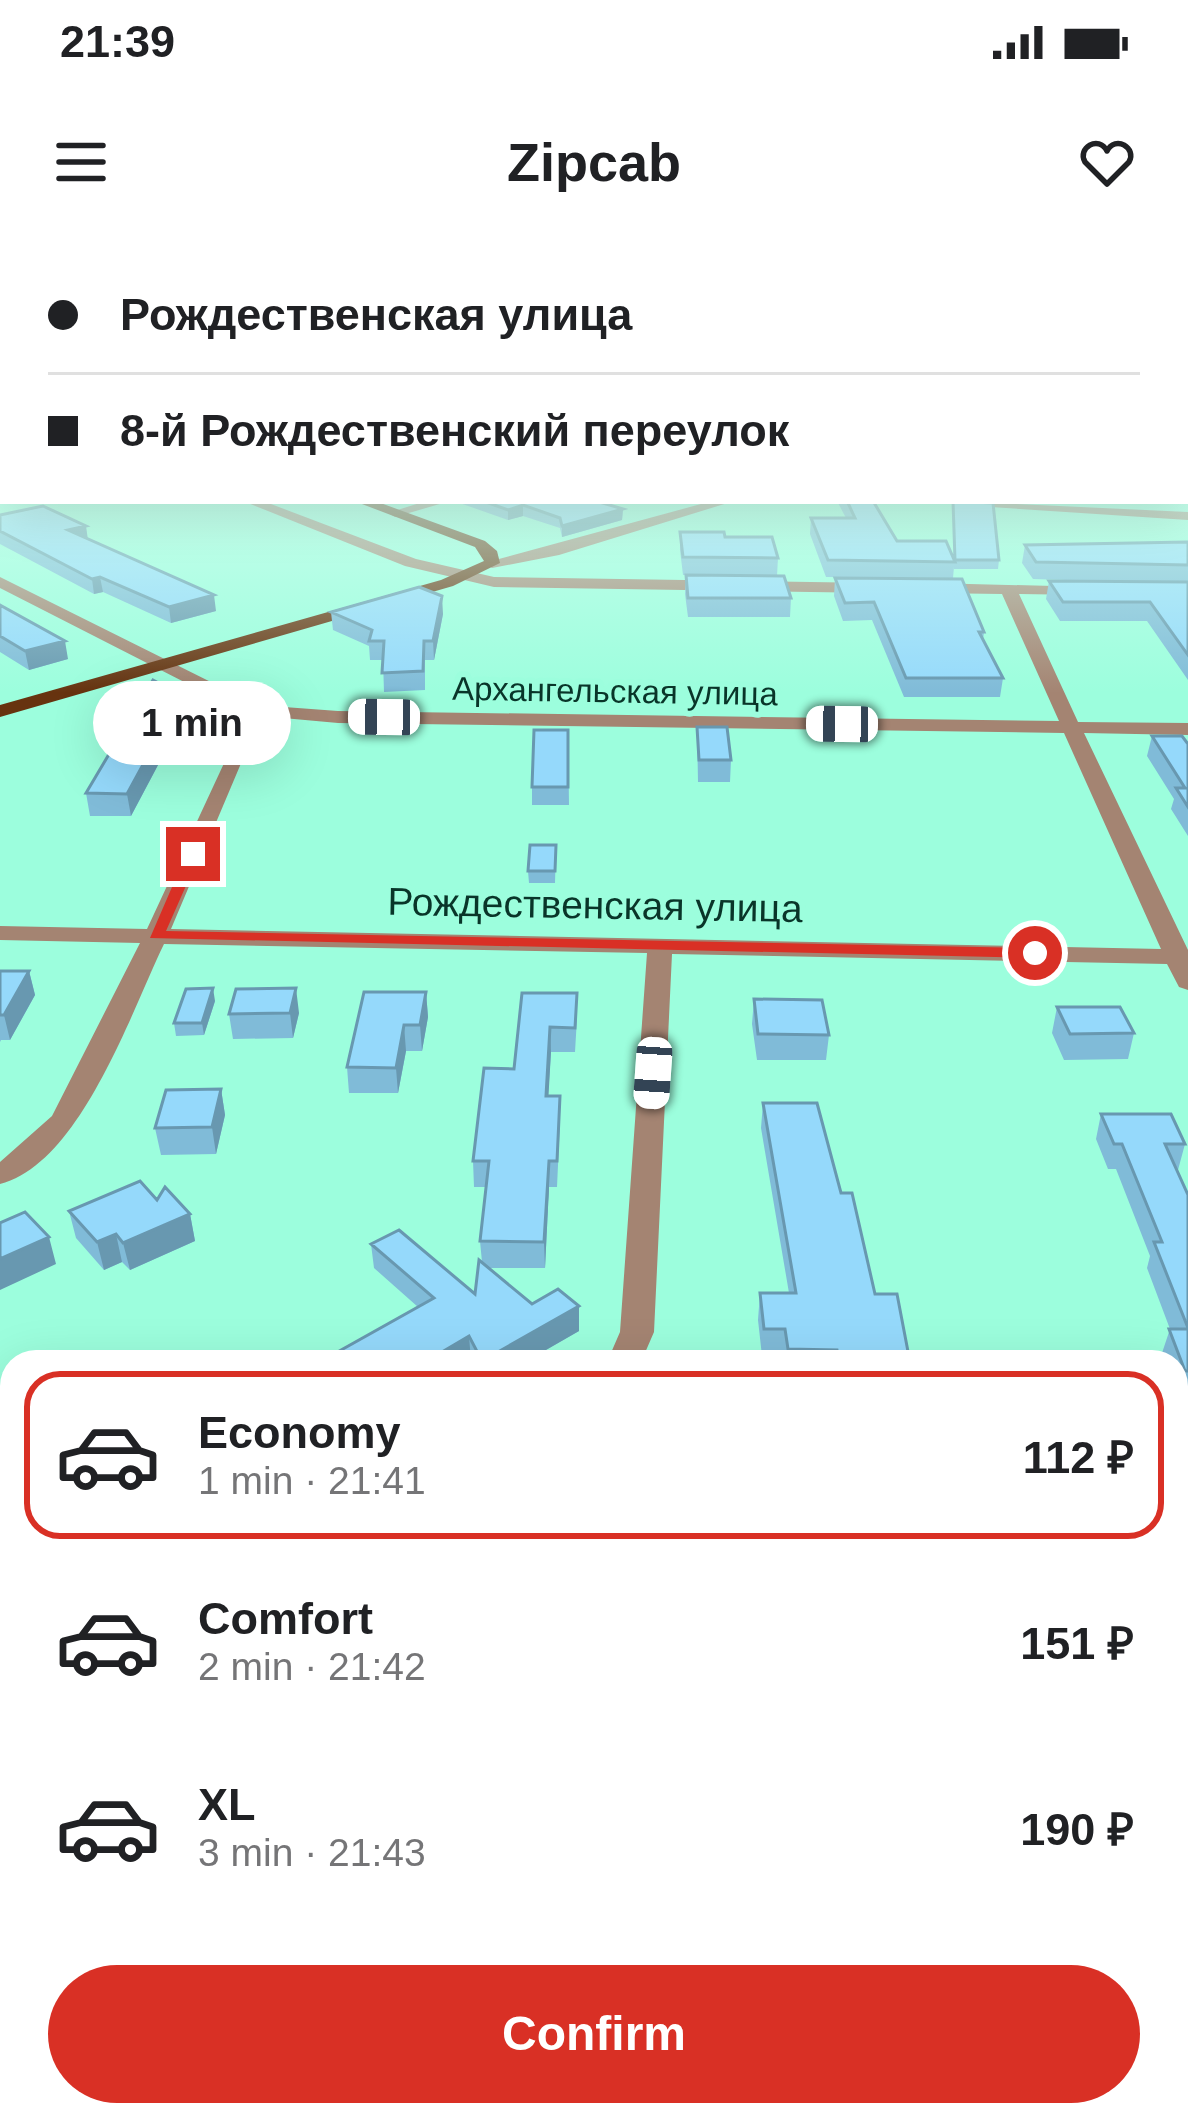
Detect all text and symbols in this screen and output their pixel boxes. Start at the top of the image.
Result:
text: 21:39 [60,16,175,67]
icon: menu [48,129,114,195]
icon: heart [1074,129,1140,195]
text: Zipcab [507,132,681,192]
text: Рождественская улица [120,289,632,340]
text: 8-й Рождественский переулок [120,405,789,456]
street label: Архангельская улица [452,670,779,712]
callout: 1 min [94,680,292,764]
car [348,698,420,736]
text: 1 min [141,701,243,744]
car [806,705,878,743]
route end [166,827,220,881]
street label: Рождественская улица [387,880,803,930]
route start [1008,926,1062,980]
car [633,1036,673,1110]
icon: car [54,1401,162,1509]
text: Economy [198,1407,401,1458]
text: 112 ₽ [1023,1432,1134,1483]
text: 1 min · 21:41 [198,1459,426,1502]
icon: car [54,1587,162,1695]
text: Comfort [198,1593,373,1644]
text: 151 ₽ [1020,1618,1134,1669]
text: 2 min · 21:42 [198,1645,426,1688]
icon: car [54,1773,162,1881]
text: XL [198,1779,256,1830]
text: 190 ₽ [1020,1804,1134,1855]
text: 3 min · 21:43 [198,1831,426,1874]
button: Confirm [48,1965,1140,2103]

